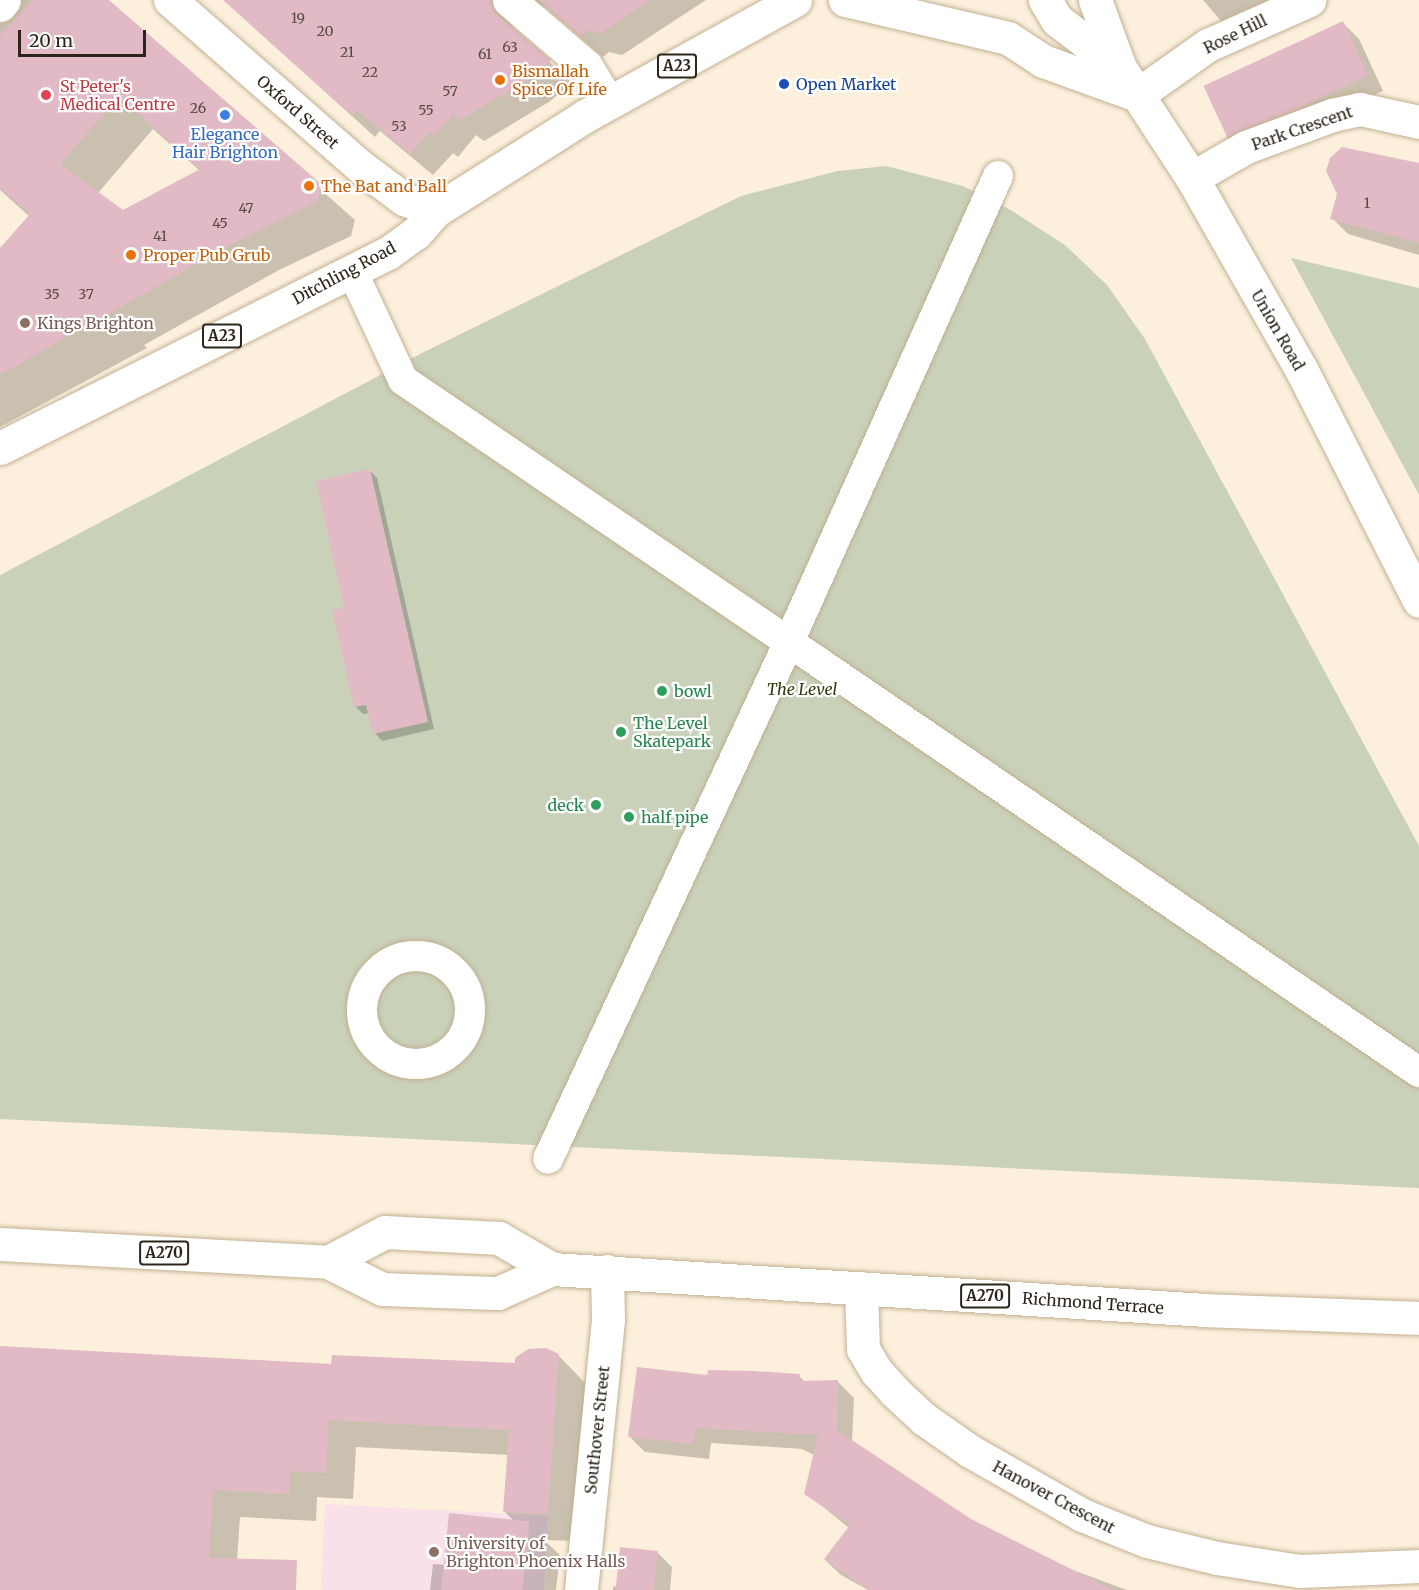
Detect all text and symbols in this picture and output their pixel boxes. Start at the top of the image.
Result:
house number: 19 [291,10,305,26]
street label: Rose Hill [1200,10,1270,58]
scale bar [21,18,148,56]
house number: 20 [316,23,334,39]
text: 20 m [29,29,73,52]
house number: 63 [502,39,518,55]
house number: 21 [340,44,354,60]
house number: 61 [478,46,492,62]
road number: A23 [656,54,698,78]
place label: Bismallah Spice Of Life [512,61,607,99]
house number: 22 [362,64,378,80]
street label: Oxford Street [253,71,343,153]
marker: Bismallah Spice Of Life [493,73,507,87]
place label: Open Market [796,74,896,94]
place label: St Peter's Medical Centre [60,76,175,114]
marker: Open Market [777,77,791,91]
house number: 57 [442,83,458,99]
marker: St Peter's Medical Centre [37,86,55,104]
house number: 26 [190,100,206,116]
house number: 55 [418,102,434,118]
street label: Park Crescent [1249,102,1355,154]
marker: Elegance Hair Brighton [218,108,232,122]
house number: 53 [391,118,407,134]
place label: Elegance Hair Brighton [172,124,278,162]
place label: The Bat and Ball [321,176,447,196]
marker: The Bat and Ball [302,179,316,193]
house number: 1 [1364,195,1370,211]
house number: 47 [238,200,254,216]
house number: 45 [212,215,228,231]
house number: 41 [153,228,167,244]
street label: Ditchling Road [289,238,399,308]
place label: Proper Pub Grub [143,245,270,265]
marker: Proper Pub Grub [124,248,138,262]
house number: 35 [44,286,60,302]
house number: 37 [78,286,94,302]
street label: Union Road [1247,286,1309,374]
place label: Kings Brighton [37,313,154,333]
marker: Kings Brighton [18,316,32,330]
road number: A23 [201,324,243,348]
park label: The Level [767,679,837,699]
place label: bowl [674,681,712,701]
marker: bowl [655,684,669,698]
place label: The Level Skatepark [633,713,711,751]
marker: The Level Skatepark [614,725,628,739]
place label: deck [548,795,584,815]
marker: deck [589,798,603,812]
place label: half pipe [641,807,708,827]
marker: half pipe [622,810,636,824]
road number: A270 [138,1241,190,1265]
road number: A270 [960,1284,1010,1308]
street label: Richmond Terrace [1021,1288,1165,1318]
street label: Southover Street [581,1365,613,1495]
street label: Hanover Crescent [990,1457,1118,1537]
place label: University of Brighton Phoenix Halls [446,1533,625,1571]
marker: University of Brighton Phoenix Halls [427,1545,441,1559]

